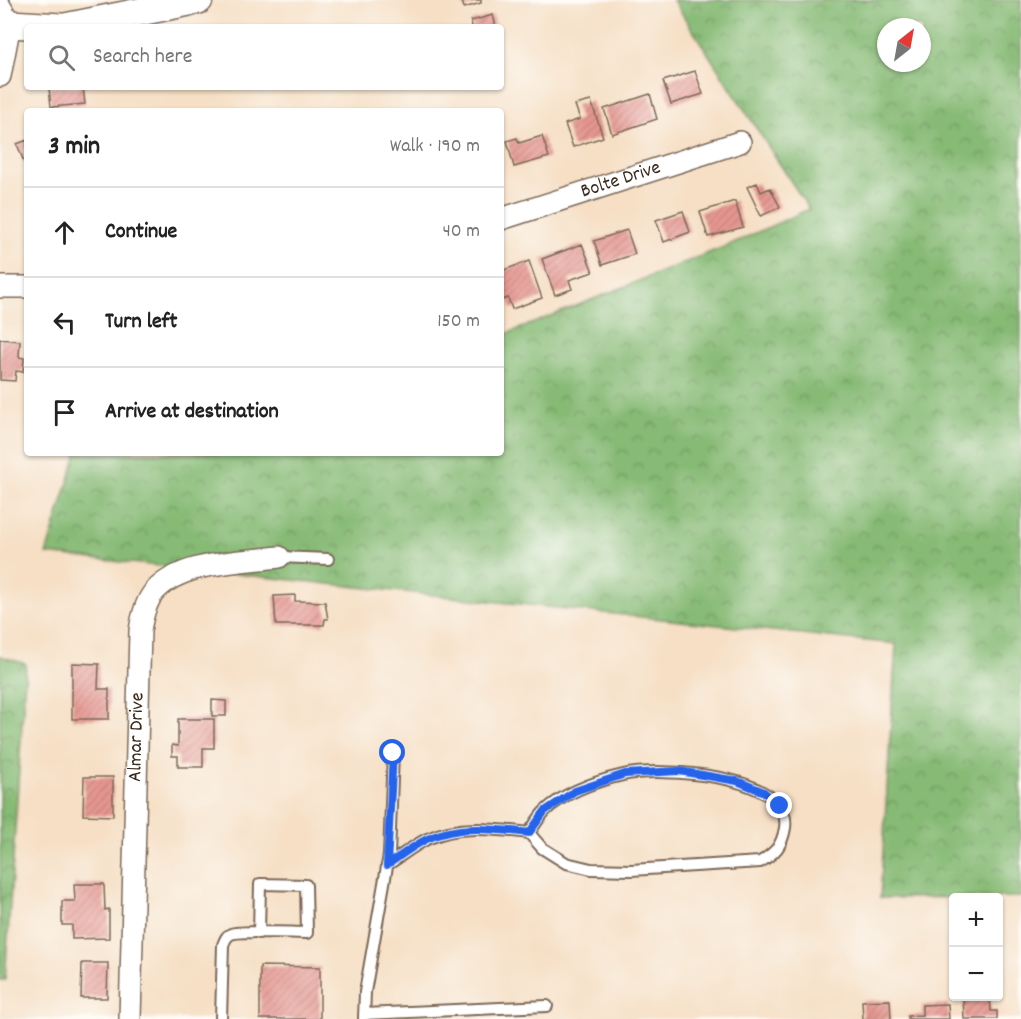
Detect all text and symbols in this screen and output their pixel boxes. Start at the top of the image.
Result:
north arrow [877,18,931,72]
search box [24,24,504,90]
icon: search [45,41,78,74]
text: Search here [93,42,192,73]
text: 3 min [48,129,100,166]
text: Walk · 190 m [390,133,480,161]
street label: Bolte Drive [577,154,665,206]
icon: ahead [48,216,81,249]
text: Continue [105,217,177,248]
text: 40 m [442,218,480,246]
icon: left [48,306,81,339]
text: Turn left [105,307,177,338]
text: 150 m [437,308,480,336]
icon: arrive [48,396,81,429]
text: Arrive at destination [105,397,279,428]
street label: Almar Drive [122,692,152,782]
route start [379,739,405,765]
route end [766,792,792,818]
map controls [949,893,1003,1001]
button: + [949,893,1003,947]
button: − [949,947,1003,1001]

